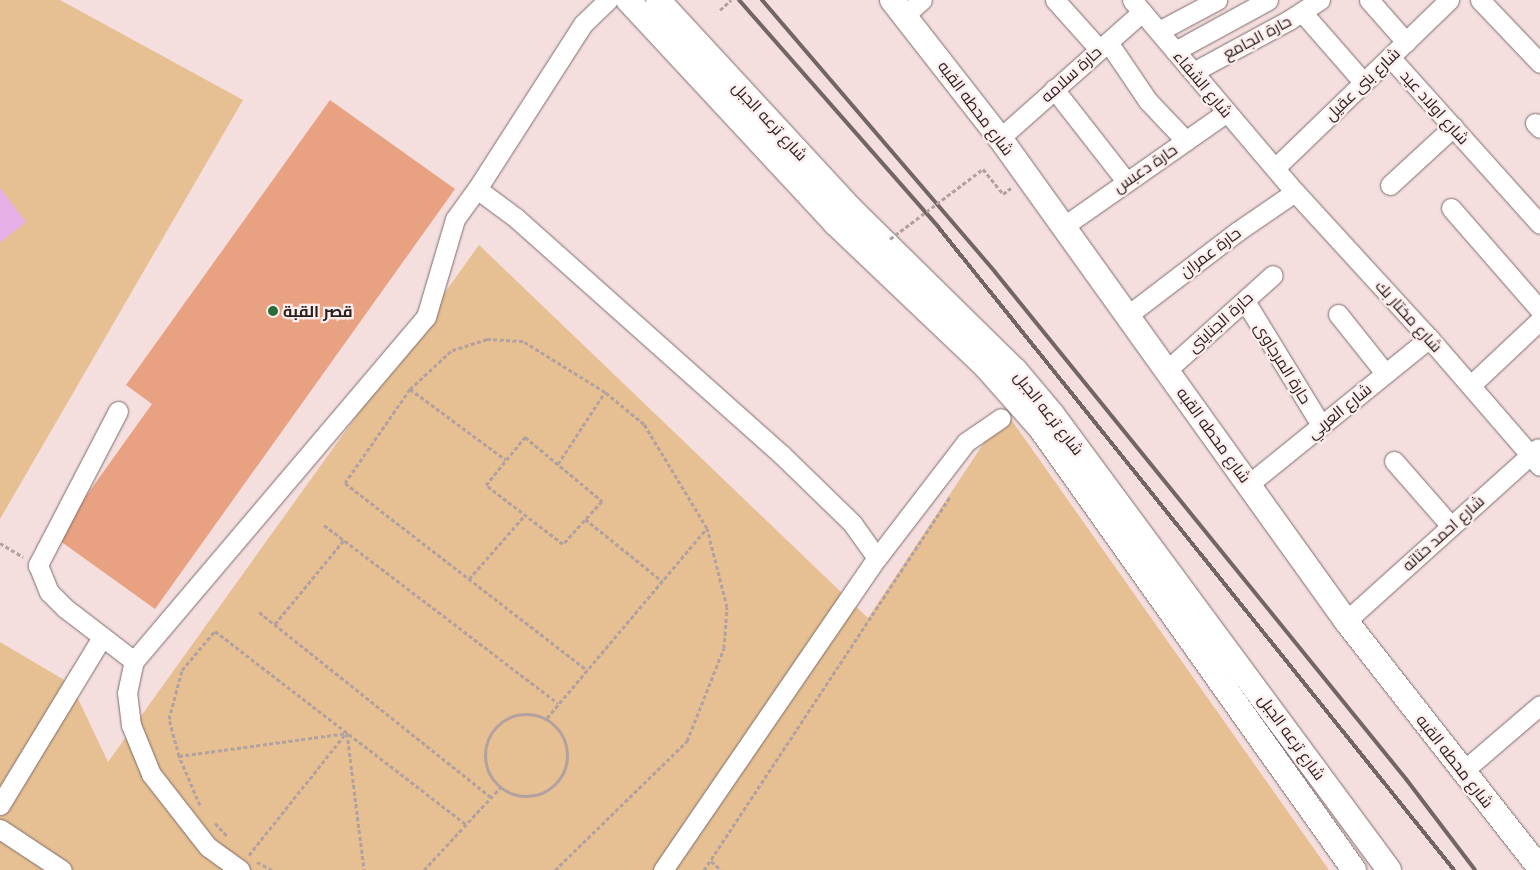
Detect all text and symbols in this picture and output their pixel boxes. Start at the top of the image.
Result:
street label: حارة الجامع [1219,11,1295,63]
street label: حارة سلامه [1037,42,1105,106]
street label: شارع بنى عقيل [1320,43,1404,125]
street label: شارع الشفاء [1170,47,1236,121]
street label: شارع محطه القبه [934,57,1018,159]
street label: شارع اولاد عيد [1397,66,1473,148]
street label: شارع ترعه الجبل [728,77,812,165]
street label: حارة دعبس [1109,140,1181,196]
street label: حارة عمران [1176,223,1244,281]
street label: شارع مختار بك [1372,276,1446,356]
street label: حارة الجناينى [1183,288,1257,356]
place label: قصر القبة [283,301,352,321]
marker: قصر القبة [267,305,279,317]
street label: حارة المرجاوى [1250,319,1316,407]
street label: شارع ترعه الجبل [1010,367,1088,459]
street label: شارع العربي [1303,379,1375,443]
street label: شارع محطه القبه [1173,384,1255,486]
street label: شارع احمد حتاته [1398,491,1488,575]
street label: شارع ترعه الجبل [1254,690,1330,784]
street label: شارع محطه القبه [1413,710,1497,812]

